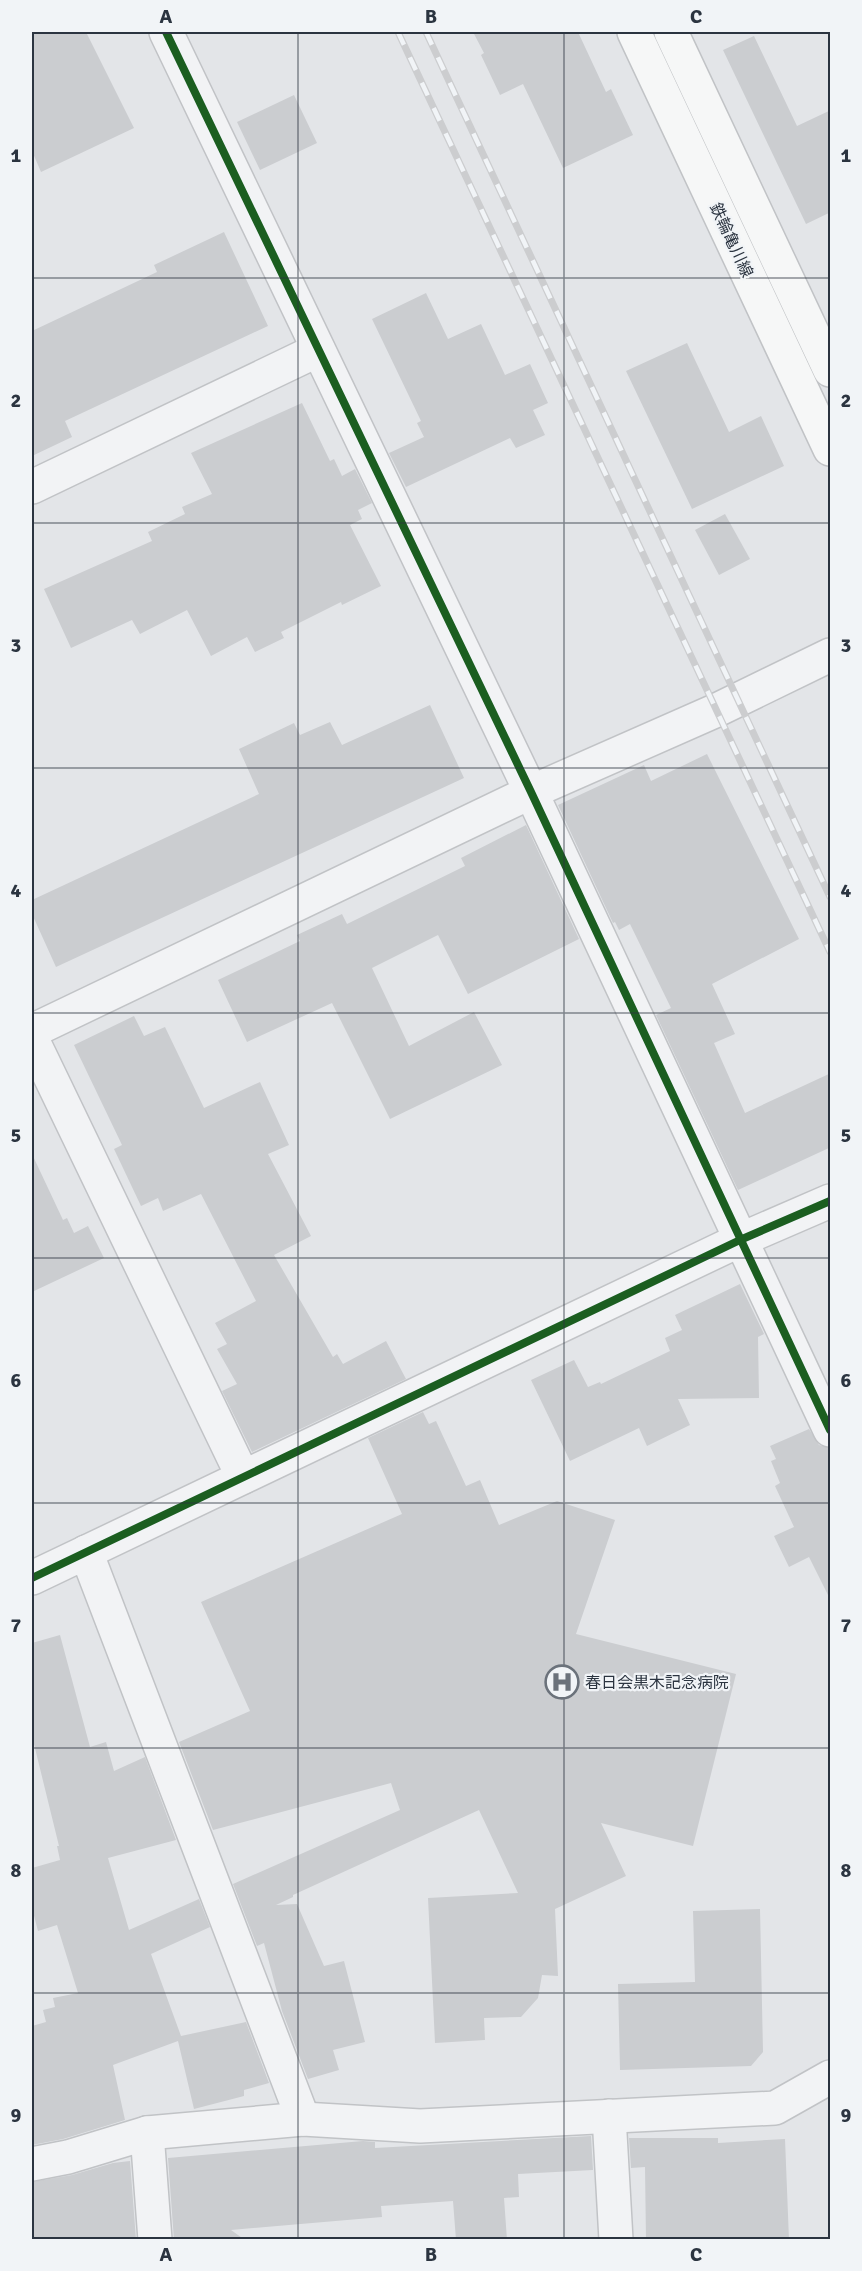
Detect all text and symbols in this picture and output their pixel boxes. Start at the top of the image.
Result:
text: A [160,4,173,29]
text: B [425,4,437,29]
text: C [690,4,702,29]
text: 1 [11,143,22,168]
text: 1 [841,143,852,168]
street label: 鉄輪亀川線 [705,200,757,281]
text: 2 [11,388,21,413]
text: 2 [841,388,851,413]
text: 3 [11,633,21,658]
text: 3 [841,633,851,658]
text: 4 [11,878,22,903]
text: 4 [841,878,852,903]
text: 5 [11,1123,21,1148]
text: 5 [841,1123,851,1148]
text: 6 [11,1368,22,1393]
text: 6 [841,1368,852,1393]
text: 7 [11,1613,22,1638]
text: 7 [841,1613,852,1638]
hospital icon: 春日会黒木記念病院 [544,1664,580,1700]
place label: 春日会黒木記念病院 [585,1673,729,1693]
text: 8 [11,1858,22,1883]
text: 8 [841,1858,852,1883]
text: 9 [11,2103,22,2128]
text: 9 [841,2103,852,2128]
text: A [160,2242,173,2267]
text: B [425,2242,437,2267]
text: C [690,2242,702,2267]

